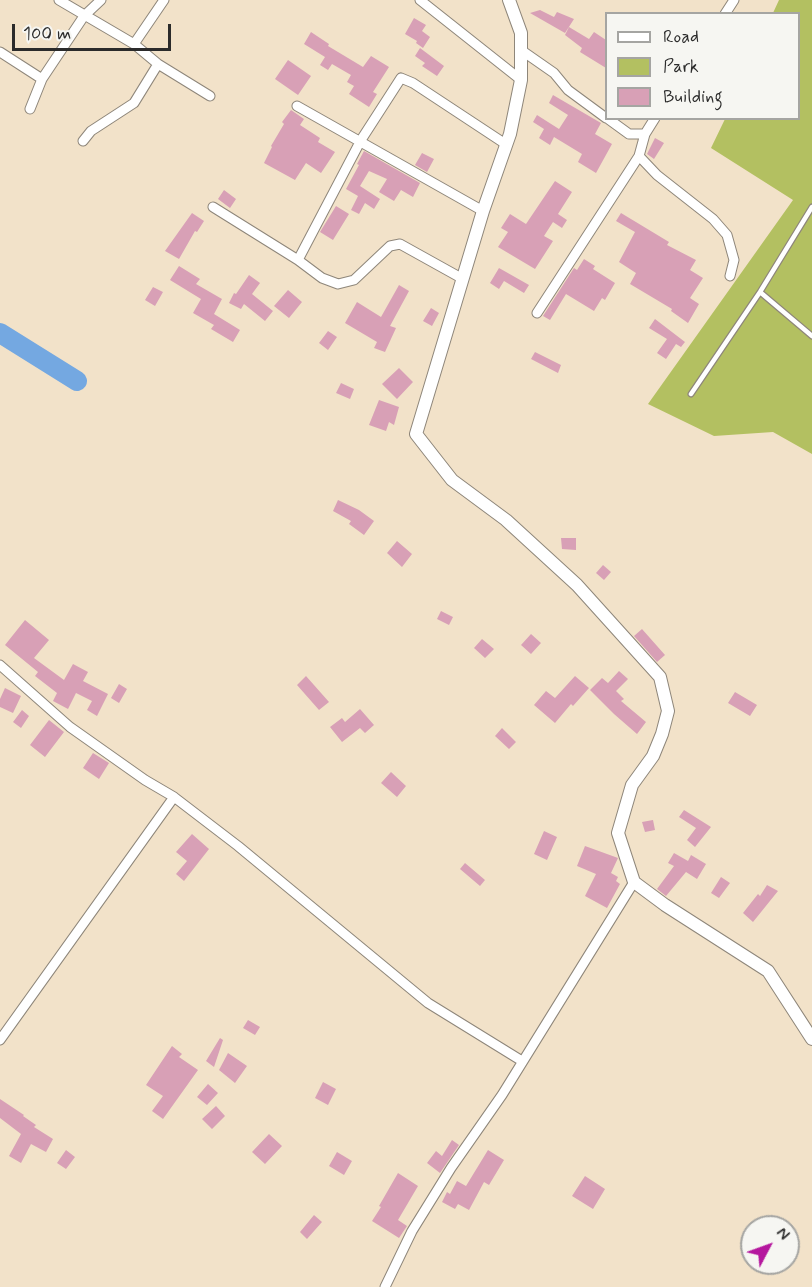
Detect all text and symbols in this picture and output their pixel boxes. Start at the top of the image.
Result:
scale bar [15,12,174,50]
legend [605,12,800,120]
text: 100 m [23,22,71,46]
text: Road [663,25,699,49]
text: Park [663,55,699,79]
text: Building [663,85,723,109]
north arrow [740,1215,800,1275]
text: N [771,1223,794,1245]

